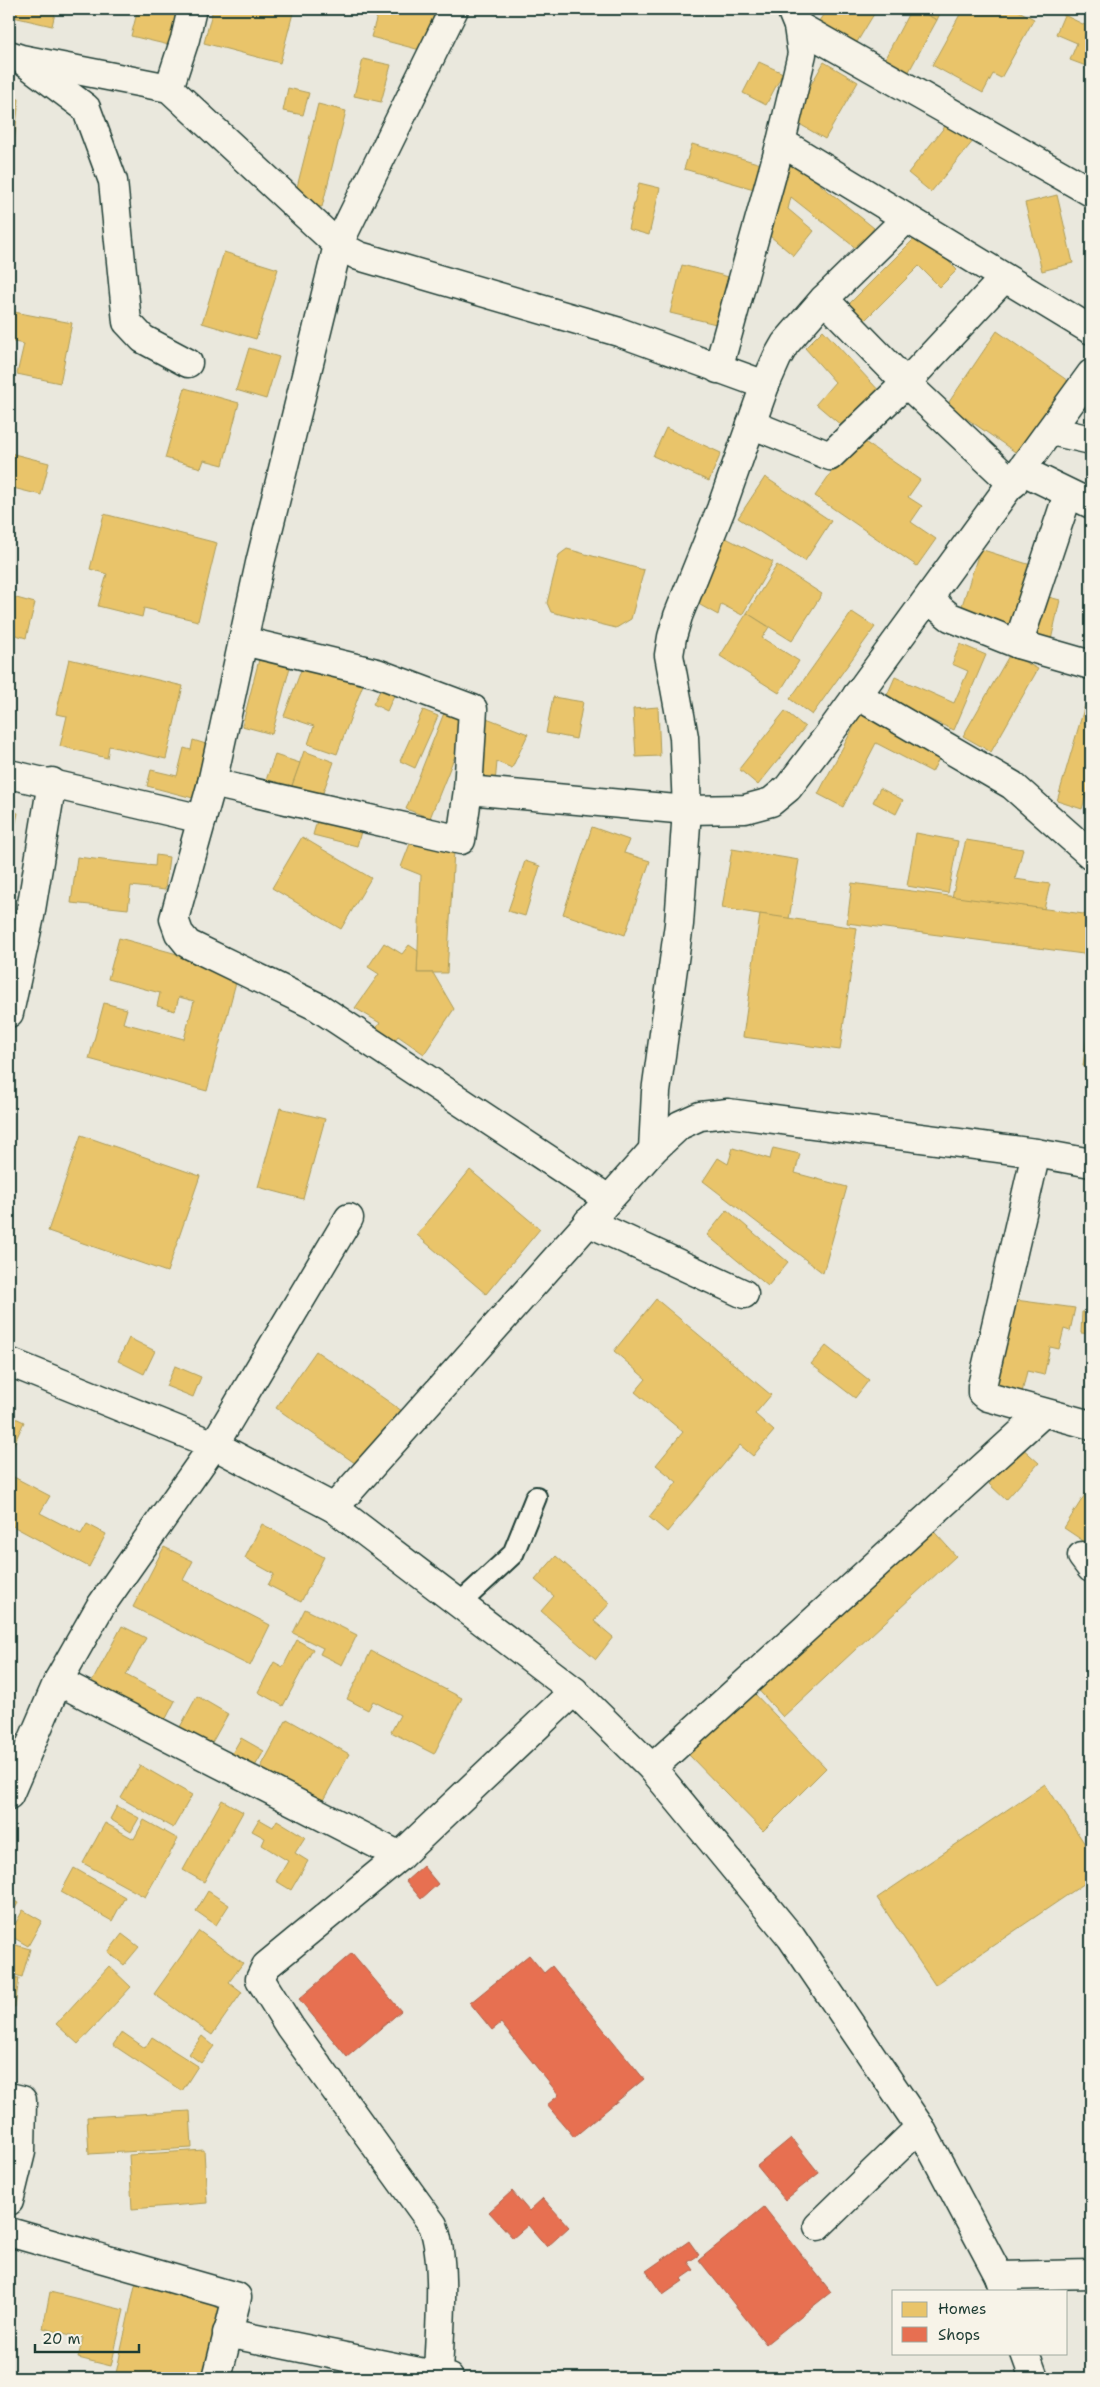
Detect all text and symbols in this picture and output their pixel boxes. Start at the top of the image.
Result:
legend [892,2290,1068,2354]
text: Homes [938,2299,986,2319]
scale bar [35,2322,139,2354]
text: Shops [938,2325,980,2345]
text: 20 m [42,2329,81,2349]

